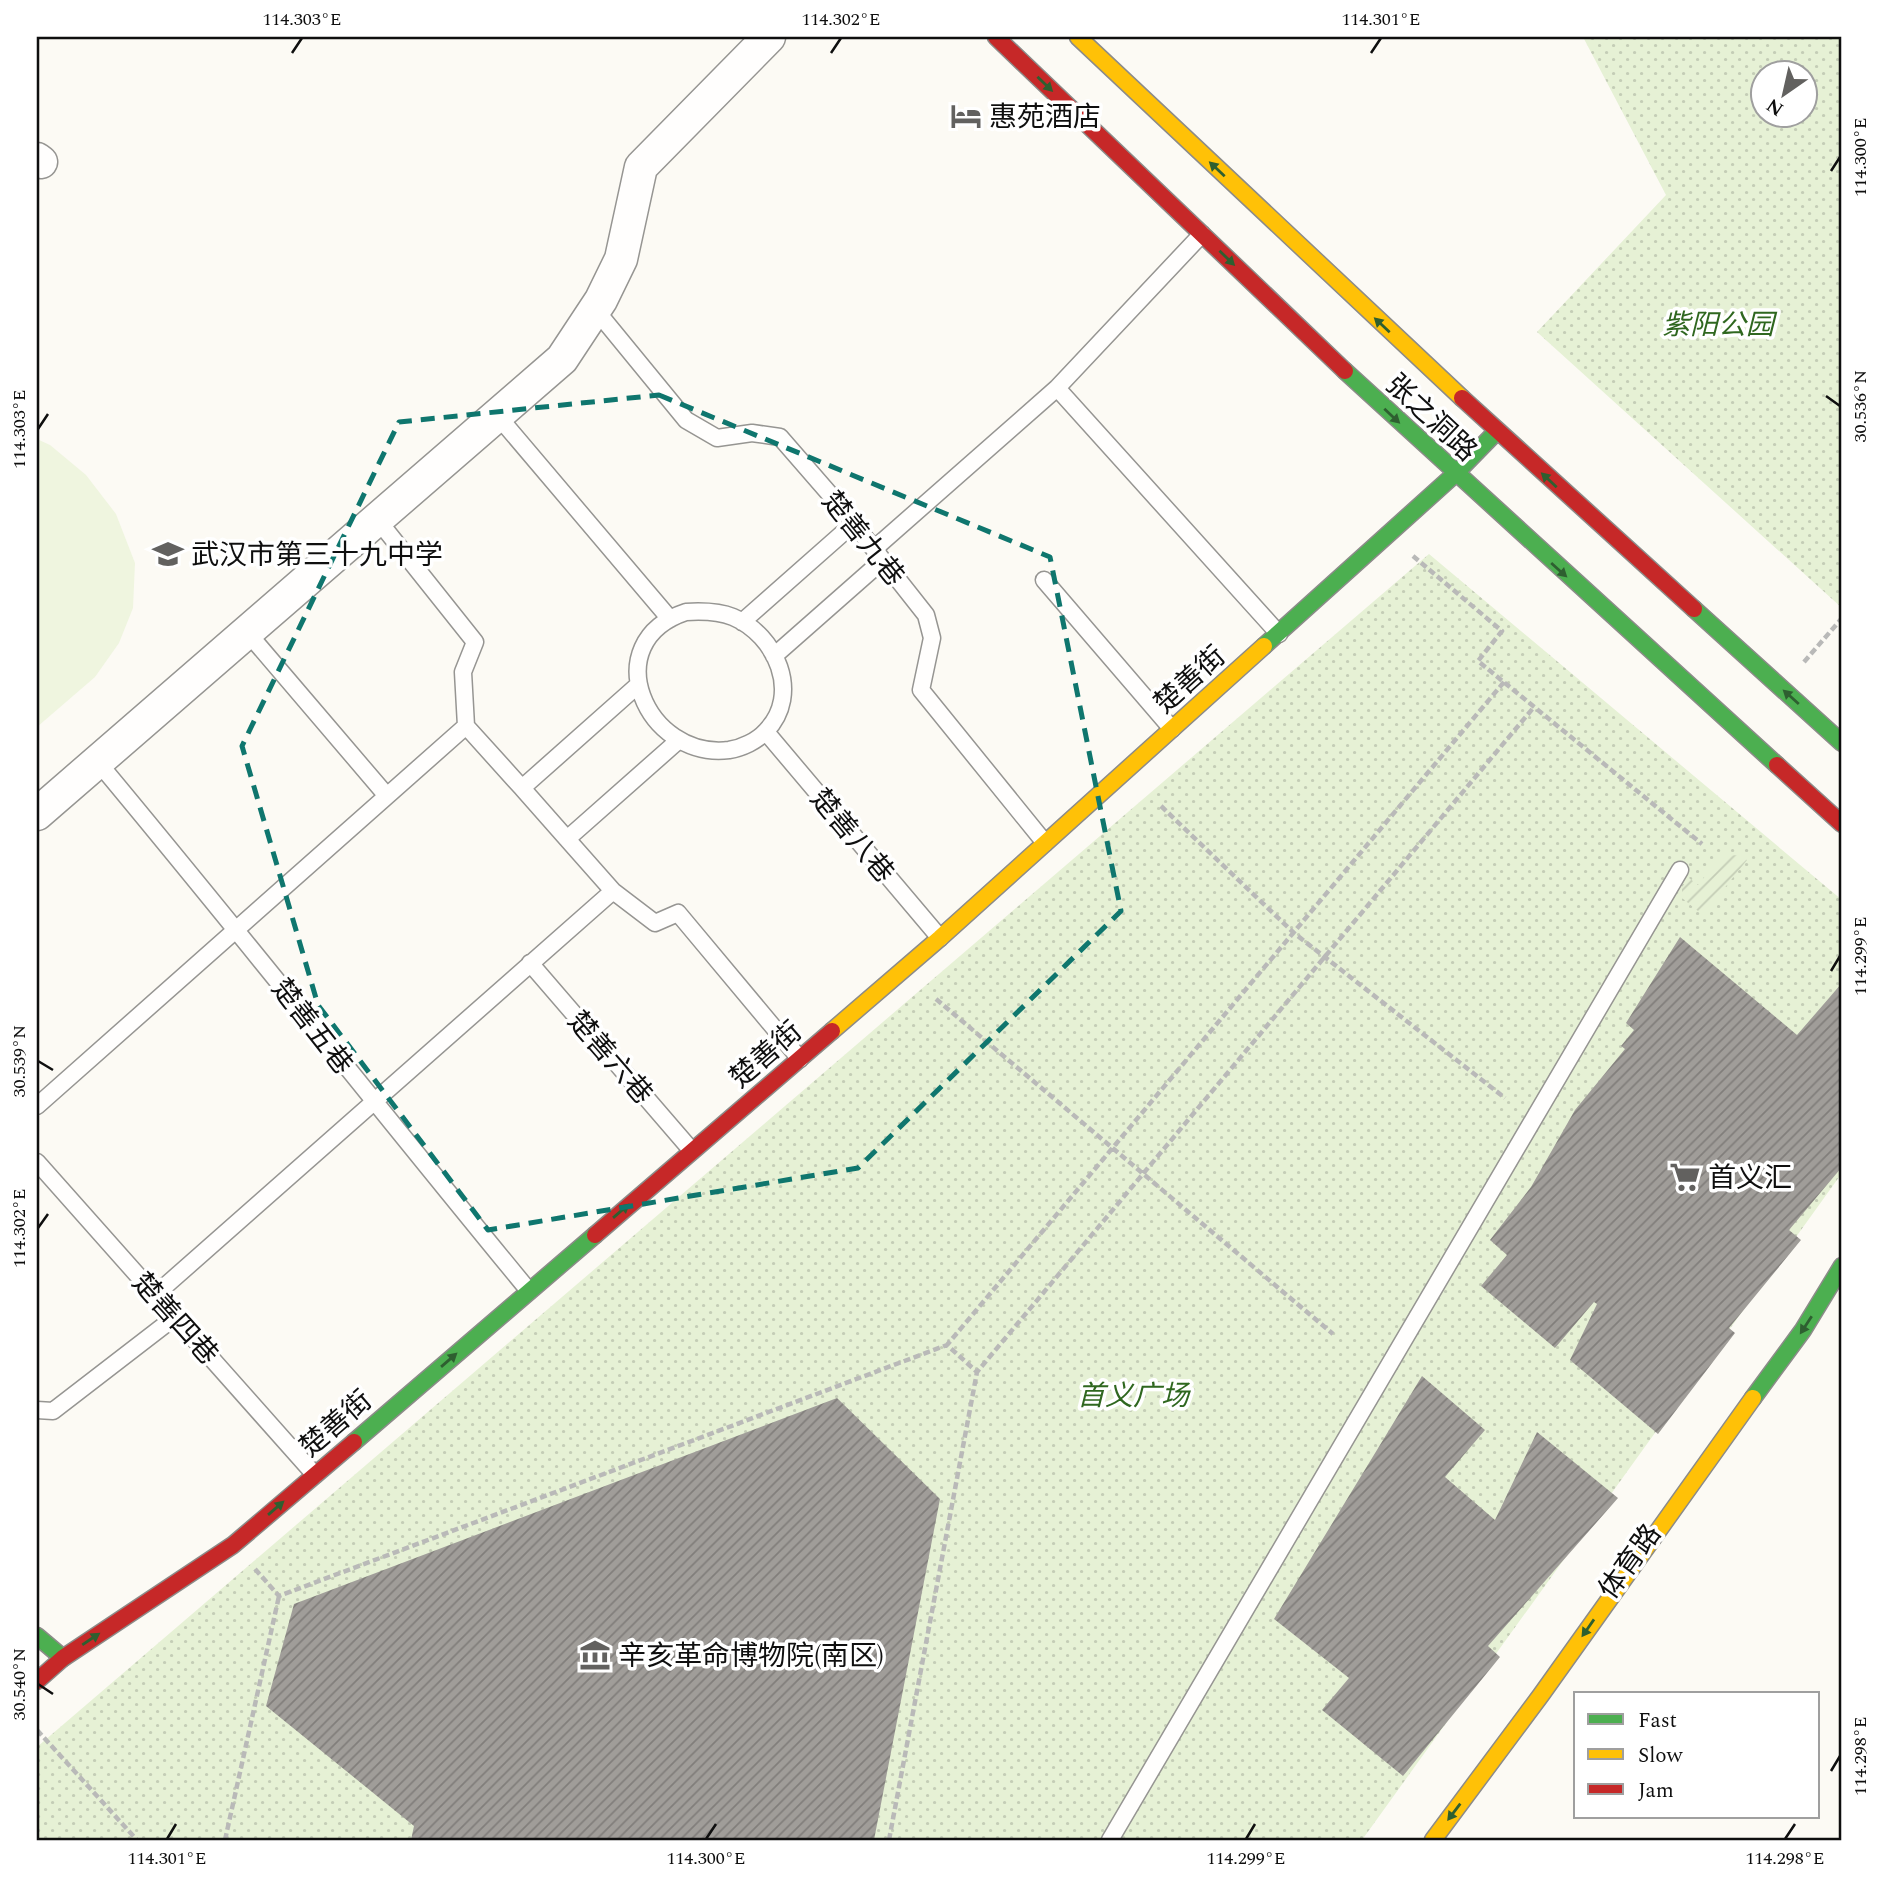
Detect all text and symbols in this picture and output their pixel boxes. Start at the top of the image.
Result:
text: 114.303°E [262,6,342,33]
text: 114.302°E [801,6,881,33]
text: 114.301°E [1341,6,1421,33]
north arrow [1750,60,1820,130]
one-way arrow [1037,76,1054,92]
text: N [1761,90,1790,123]
place label: 惠苑酒店 [989,96,1101,139]
hotel icon: 惠苑酒店 [949,99,983,133]
text: 114.300°E [1847,117,1874,197]
one-way arrow [1209,161,1226,177]
one-way arrow [1218,250,1235,266]
park label: 紫阳公园 [1662,304,1778,347]
one-way arrow [1374,318,1391,334]
street label: 张之洞路 [1375,364,1487,472]
text: 30.536°N [1847,370,1874,442]
text: 114.303°E [6,389,33,469]
one-way arrow [1383,407,1400,423]
one-way arrow [1541,472,1558,488]
street label: 楚善九巷 [811,482,915,596]
place label: 武汉市第三十九中学 [191,534,443,577]
school or university icon: 武汉市第三十九中学 [151,537,185,571]
one-way arrow [1550,561,1567,577]
street label: 楚善街 [1144,636,1236,724]
one-way arrow [1783,690,1800,706]
street label: 楚善八巷 [799,779,904,893]
text: 114.299°E [1847,916,1874,996]
street label: 楚善五巷 [260,970,363,1084]
street label: 楚善六巷 [557,1002,663,1114]
street label: 楚善街 [720,1011,812,1099]
text: 30.539°N [6,1025,33,1097]
place label: 首义汇 [1708,1157,1792,1200]
supermarket icon: 首义汇 [1668,1160,1702,1194]
text: 114.302°E [6,1188,33,1268]
one-way arrow [613,1204,630,1219]
street label: 楚善四巷 [121,1263,228,1375]
one-way arrow [1800,1315,1813,1334]
one-way arrow [440,1352,458,1368]
park label: 首义广场 [1077,1375,1191,1418]
street label: 楚善街 [290,1380,382,1468]
one-way arrow [267,1500,285,1516]
street label: 体育路 [1588,1515,1672,1609]
one-way arrow [1581,1619,1595,1637]
one-way arrow [81,1633,101,1646]
place label: 辛亥革命博物院(南区) [618,1635,884,1678]
museum icon: 辛亥革命博物院(南区) [578,1638,612,1672]
text: 30.540°N [6,1648,33,1720]
legend [1574,1692,1820,1818]
text: Fast [1638,1705,1677,1737]
text: 114.298°E [1847,1716,1874,1796]
text: Slow [1638,1740,1684,1772]
text: Jam [1638,1775,1674,1807]
one-way arrow [1447,1803,1461,1821]
text: 114.301°E [127,1845,207,1872]
text: 114.300°E [666,1845,746,1872]
text: 114.299°E [1206,1845,1286,1872]
text: 114.298°E [1745,1845,1825,1872]

